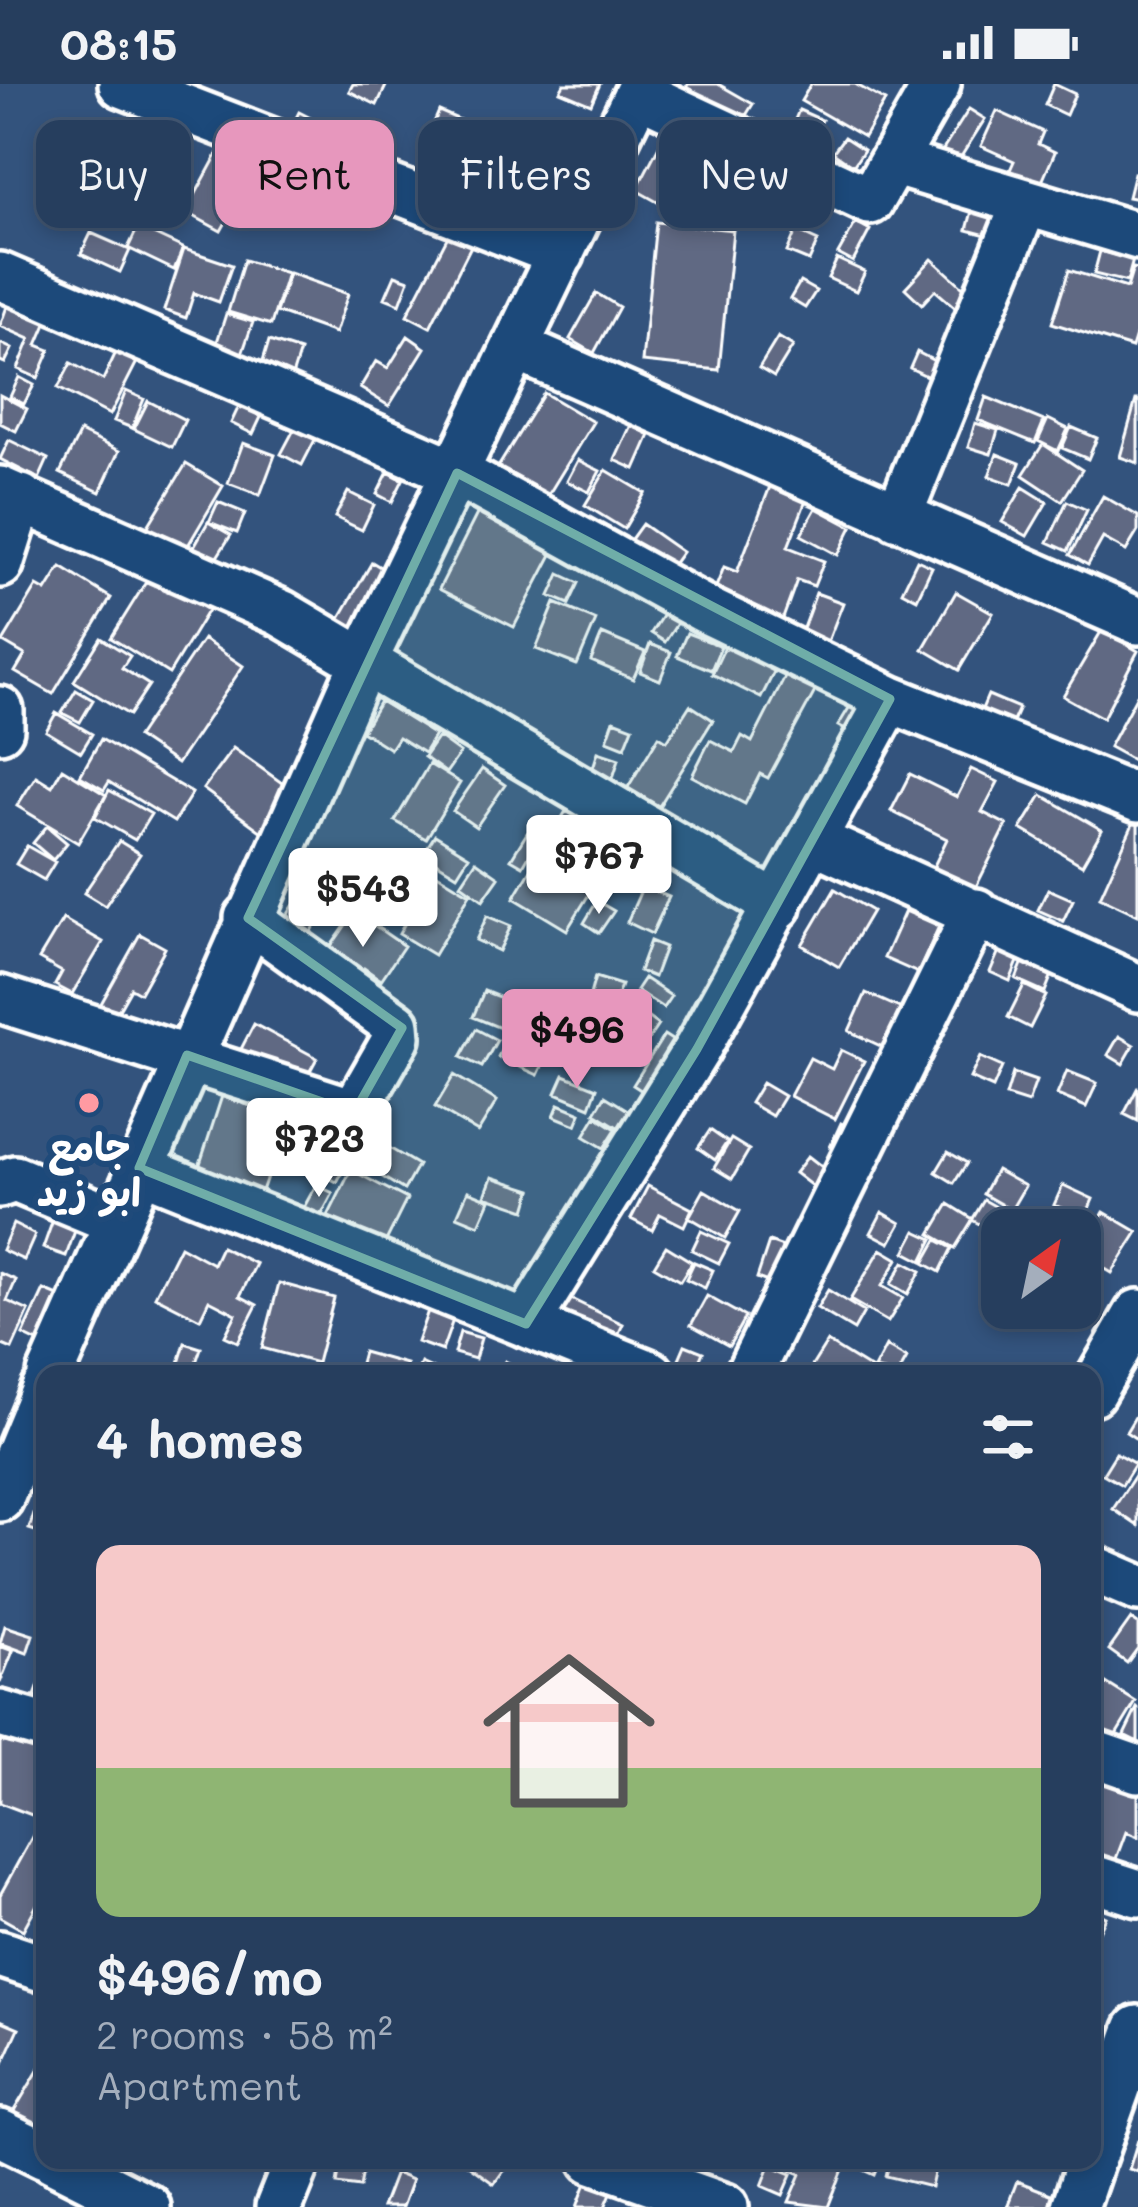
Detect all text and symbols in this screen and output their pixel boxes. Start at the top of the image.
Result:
text: 08:15 [60,13,177,71]
chip: Buy [36,120,191,228]
chip: Rent [215,120,394,228]
chip: Filters [418,120,635,228]
chip: New [659,120,832,228]
pin: $767 [528,815,670,917]
text: $767 [553,828,645,879]
pin: $543 [292,848,434,950]
text: $543 [315,861,411,912]
pin: $496 [506,989,648,1091]
text: $496 [529,1002,625,1053]
marker: جامع ابو زيد [76,1090,102,1116]
pin: $723 [248,1098,390,1200]
text: $723 [273,1111,365,1162]
place label: جامع ابو زيد [37,1120,141,1217]
north arrow [981,1209,1101,1329]
map controls [981,1209,1101,1329]
text: 4 homes [96,1404,304,1471]
icon: filters [975,1404,1041,1470]
icon: home [461,1623,677,1839]
text: $496/mo [96,1941,323,2008]
text: 2 rooms · 58 m² [96,2008,393,2059]
text: Apartment [96,2059,302,2110]

